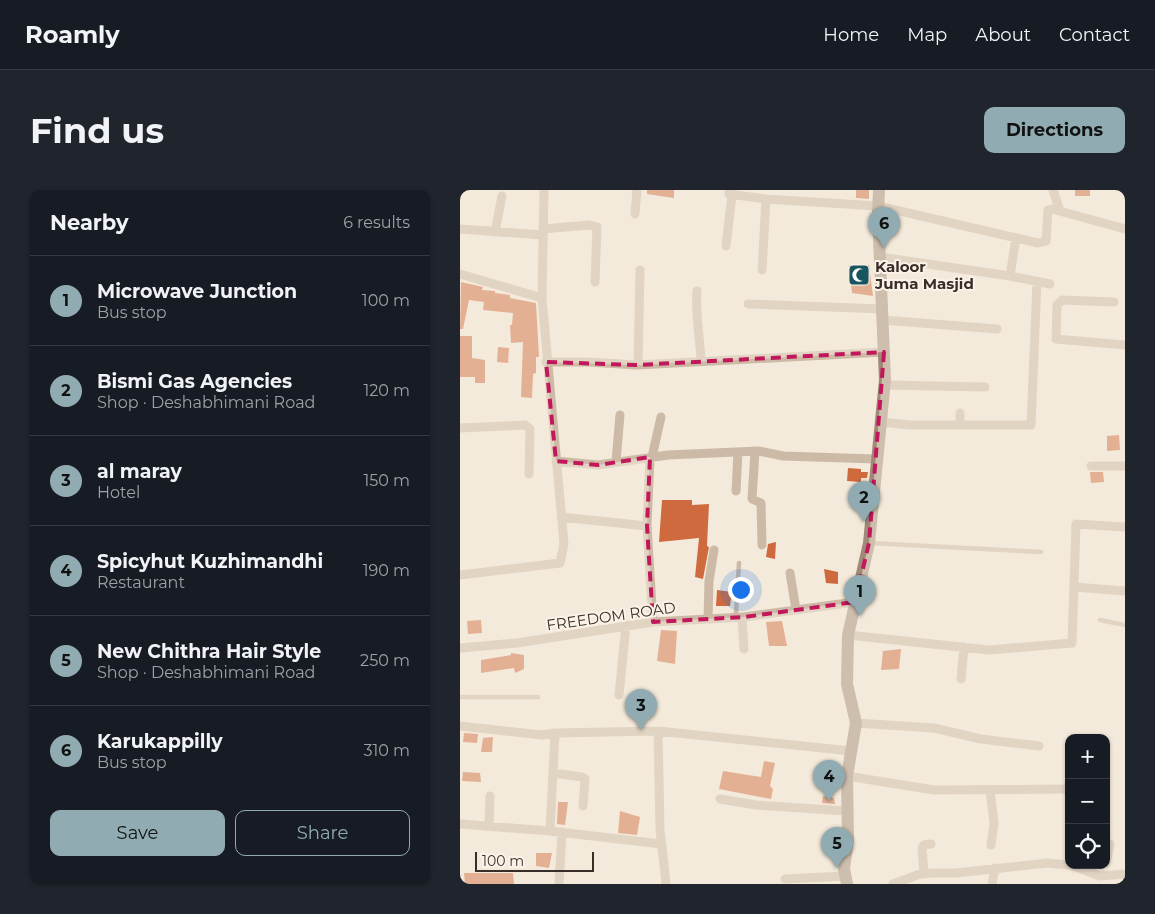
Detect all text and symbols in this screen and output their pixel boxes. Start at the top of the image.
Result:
text: Roamly [25,20,120,49]
text: Home [823,24,879,46]
text: Map [907,24,947,46]
text: About [975,24,1031,46]
text: Contact [1059,24,1130,46]
button: Directions [984,107,1125,153]
text: Find us [30,109,164,152]
pin: 6 [868,207,900,248]
text: Nearby [50,210,129,235]
text: 6 results [343,213,410,232]
place label: Kaloor Juma Masjid [874,257,974,293]
mosque icon: Kaloor Juma Masjid [847,263,871,287]
text: Microwave Junction [97,280,297,303]
text: 1 [63,291,69,310]
text: 100 m [362,291,410,310]
text: Bus stop [97,303,167,322]
text: Bismi Gas Agencies [97,370,292,393]
text: 2 [61,381,71,400]
text: 120 m [363,381,410,400]
text: Shop · Deshabhimani Road [97,393,315,412]
text: al maray [97,460,182,483]
text: 3 [61,471,71,490]
text: 150 m [363,471,410,490]
pin: 2 [848,481,880,522]
text: Hotel [97,483,140,502]
text: Spicyhut Kuzhimandhi [97,550,323,573]
text: 4 [60,561,72,580]
text: 190 m [363,561,410,580]
text: Restaurant [97,573,185,592]
pin: 1 [844,575,876,616]
your location [728,577,754,603]
street label: FREEDOM ROAD [545,598,677,634]
text: New Chithra Hair Style [97,640,321,663]
text: 5 [61,651,71,670]
text: 250 m [360,651,410,670]
text: Shop · Deshabhimani Road [97,663,315,682]
pin: 3 [625,689,657,730]
text: Karukappilly [97,730,223,753]
map controls [1065,734,1110,869]
button: + [1065,734,1110,779]
text: 6 [61,741,71,760]
text: 310 m [363,741,410,760]
text: Bus stop [97,753,167,772]
pin: 4 [813,760,845,801]
button: − [1065,779,1110,824]
button: Save [50,810,225,856]
button: Share [235,810,410,856]
button: locate [1065,824,1110,869]
pin: 5 [821,827,853,868]
scale bar [475,849,594,872]
text: 100 m [482,852,524,870]

